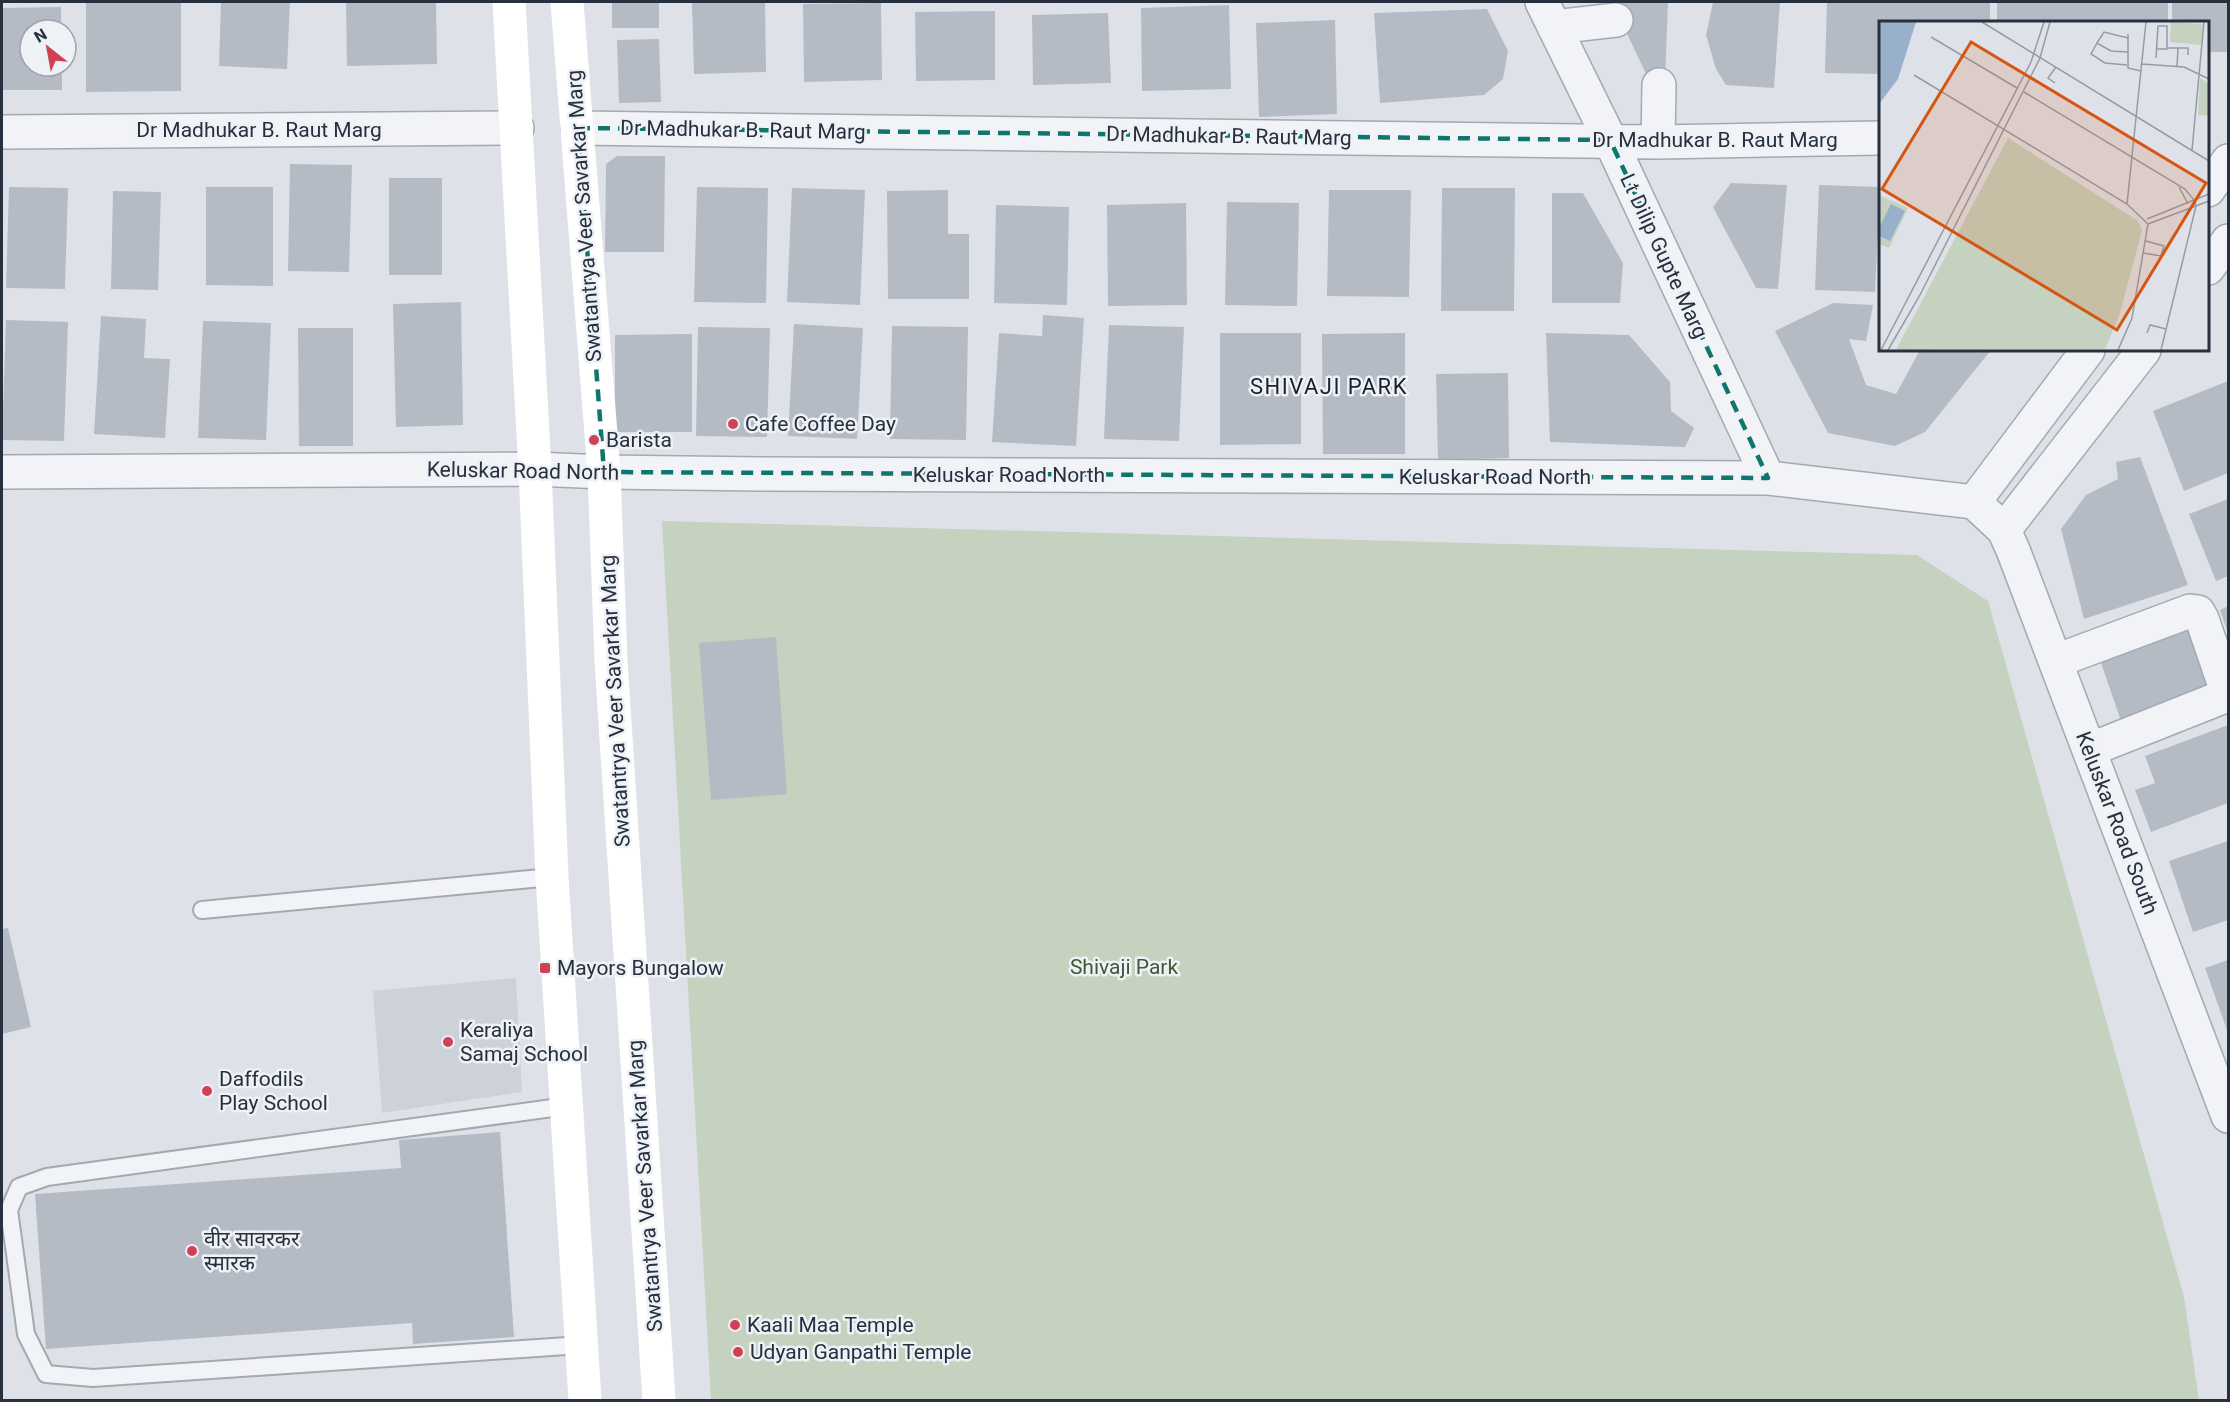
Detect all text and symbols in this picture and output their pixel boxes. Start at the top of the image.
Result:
north arrow [18,18,78,78]
inset map [1879,21,2209,351]
text: N [31,25,50,47]
street label: Swatantrya Veer Savarkar Marg [562,69,606,363]
street label: Dr Madhukar B. Raut Marg [620,116,866,144]
street label: Dr Madhukar B. Raut Marg [136,118,382,142]
street label: Dr Madhukar B. Raut Marg [1106,122,1352,150]
street label: Dr Madhukar B. Raut Marg [1592,128,1838,152]
street label: Lt Dilip Gupte Marg [1615,170,1713,342]
district label: SHIVAJI PARK [1250,374,1408,399]
place label: Cafe Coffee Day [745,412,896,436]
marker: Cafe Coffee Day [726,417,740,431]
place label: Barista [606,428,672,452]
marker: Barista [587,433,601,447]
street label: Keluskar Road North [427,457,619,485]
street label: Keluskar Road North [913,463,1105,487]
street label: Keluskar Road North [1399,465,1591,489]
street label: Swatantrya Veer Savarkar Marg [595,554,635,848]
street label: Keluskar Road South [2071,728,2163,918]
park label: Shivaji Park [1070,955,1178,979]
place label: Mayors Bungalow [557,956,724,980]
marker: Mayors Bungalow [538,961,552,975]
place label: Keraliya Samaj School [460,1018,588,1066]
marker: Keraliya Samaj School [441,1035,455,1049]
street label: Swatantrya Veer Savarkar Marg [623,1039,667,1333]
place label: Daffodils Play School [219,1067,328,1115]
marker: Daffodils Play School [200,1084,214,1098]
place label: वीर सावरकर स्मारक [204,1227,300,1275]
marker: वीर सावरकर स्मारक [185,1244,199,1258]
place label: Kaali Maa Temple [747,1313,914,1337]
marker: Kaali Maa Temple [728,1318,742,1332]
place label: Udyan Ganpathi Temple [750,1340,971,1364]
marker: Udyan Ganpathi Temple [731,1345,745,1359]

